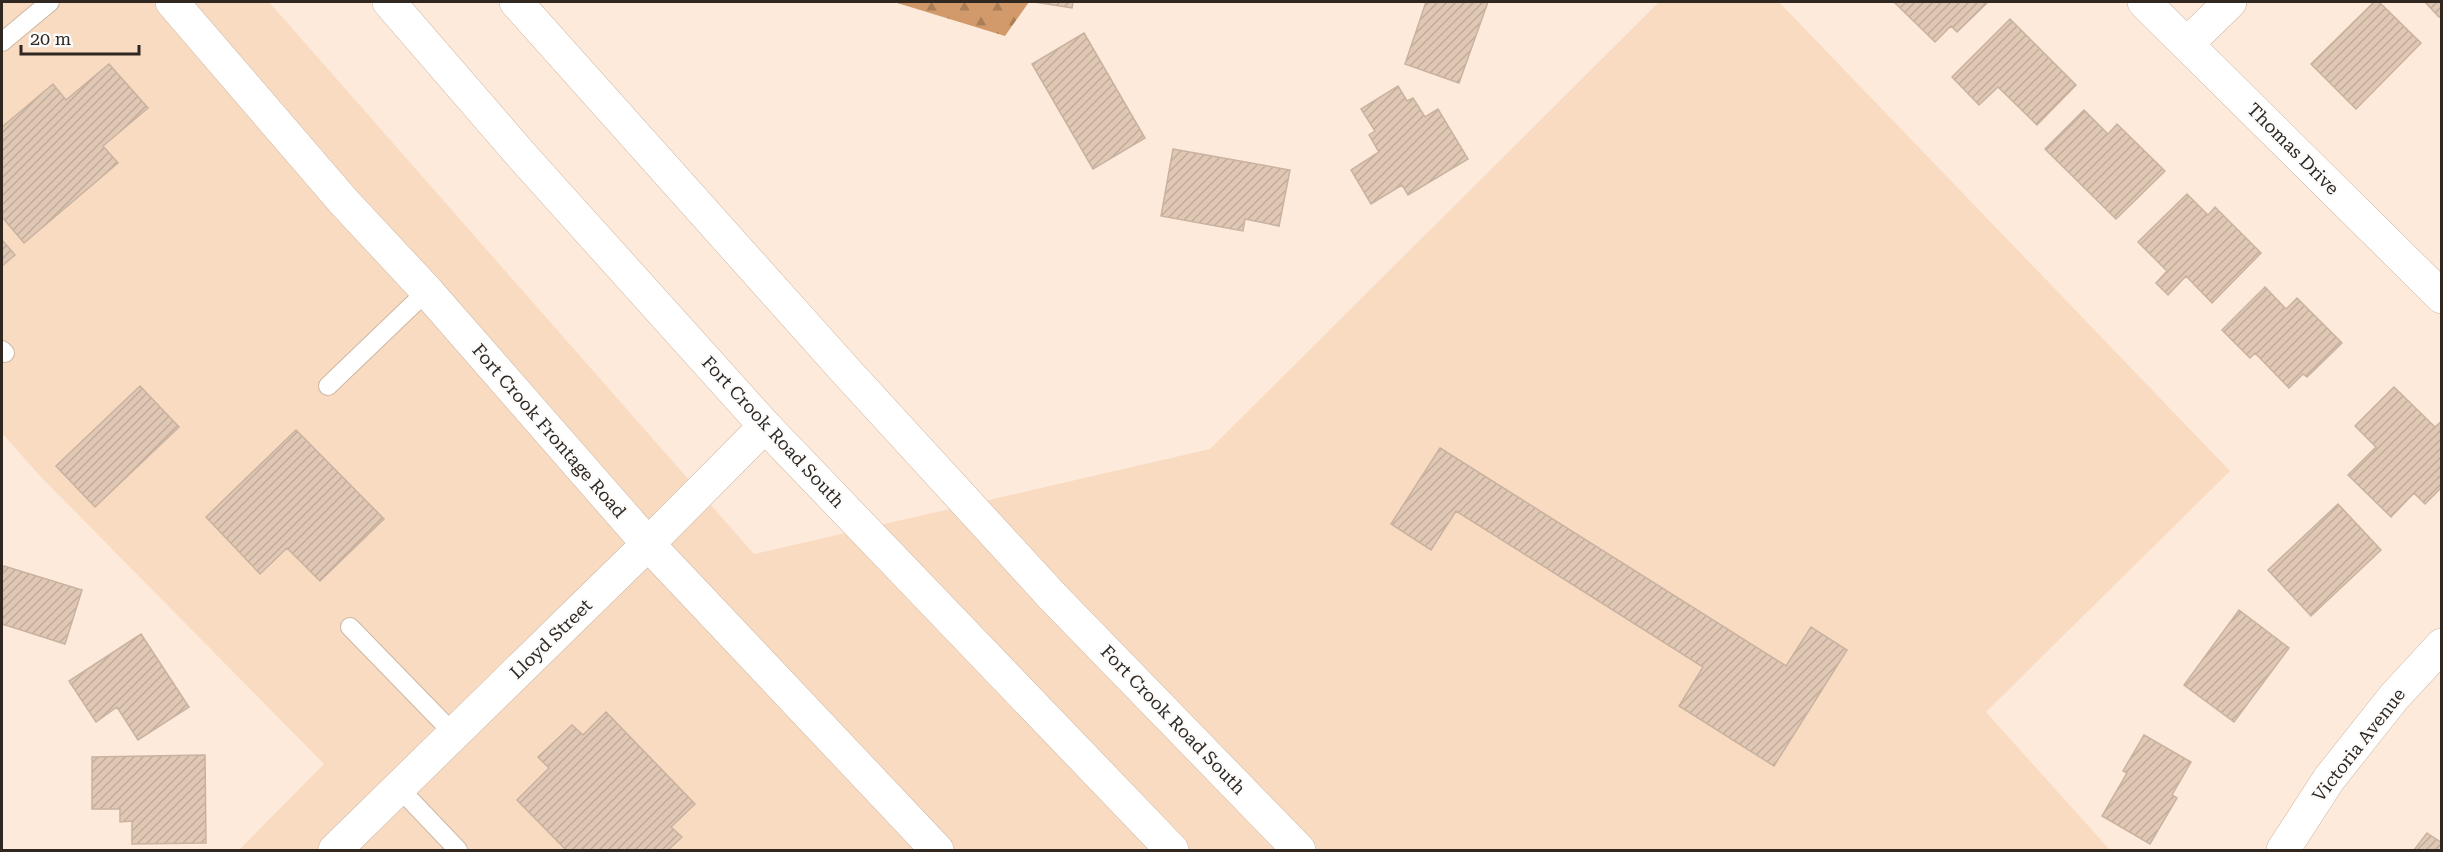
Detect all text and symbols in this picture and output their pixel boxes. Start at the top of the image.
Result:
scale bar [21,18,140,56]
text: 20 m [30,28,71,49]
street label: Thomas Drive [2243,98,2344,199]
street label: Fort Crook Frontage Road [468,339,631,522]
street label: Fort Crook Road South [698,352,849,512]
street label: Lloyd Street [505,594,596,683]
street label: Fort Crook Road South [1097,641,1250,799]
street label: Victoria Avenue [2308,684,2409,806]

